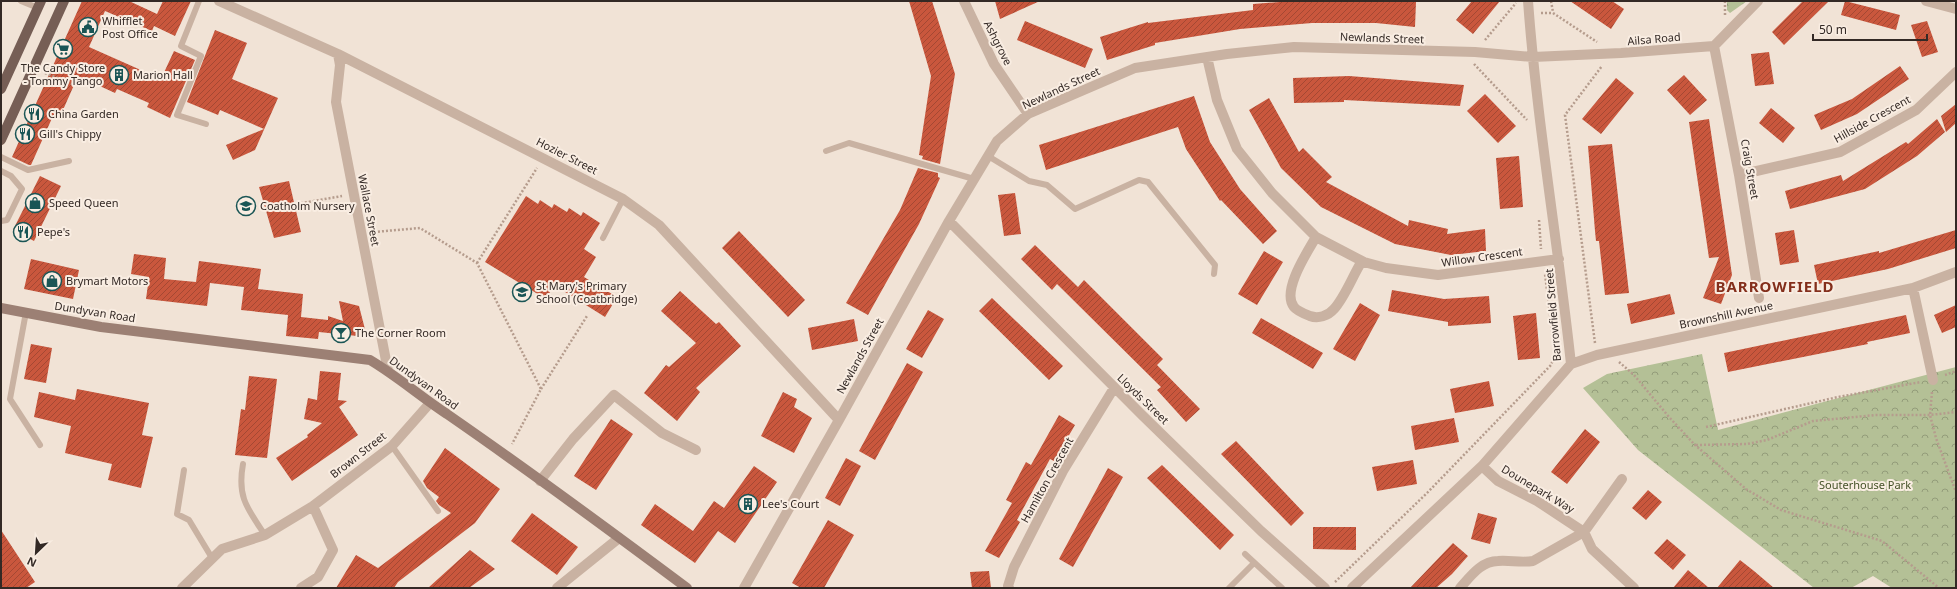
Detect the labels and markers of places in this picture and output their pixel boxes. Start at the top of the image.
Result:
place label: Whifflet Post Office [102,13,158,41]
public building icon: Whifflet Post Office [77,16,99,38]
supermarket icon: The Candy Store - Tommy Tango [52,38,74,60]
place label: The Candy Store - Tommy Tango [21,60,105,88]
building icon: Marion Hall [108,64,130,86]
place label: Marion Hall [133,67,193,82]
restaurant icon: China Garden [23,103,45,125]
place label: China Garden [48,106,119,121]
restaurant icon: Gill's Chippy [14,123,36,145]
place label: Gill's Chippy [39,126,102,141]
shop icon: Speed Queen [24,192,46,214]
place label: Speed Queen [49,195,118,210]
school or university icon: Coatholm Nursery [235,195,257,217]
place label: Coatholm Nursery [260,198,355,213]
restaurant icon: Pepe's [12,221,34,243]
place label: Pepe's [37,224,70,239]
shop icon: Brymart Motors [41,270,63,292]
place label: Brymart Motors [66,273,148,288]
place label: St Mary's Primary School (Coatbridge) [536,278,637,306]
school or university icon: St Mary's Primary School (Coatbridge) [511,281,533,303]
bar icon: The Corner Room [330,322,352,344]
place label: The Corner Room [355,325,446,340]
building icon: Lee's Court [737,493,759,515]
place label: Lee's Court [762,496,819,511]

